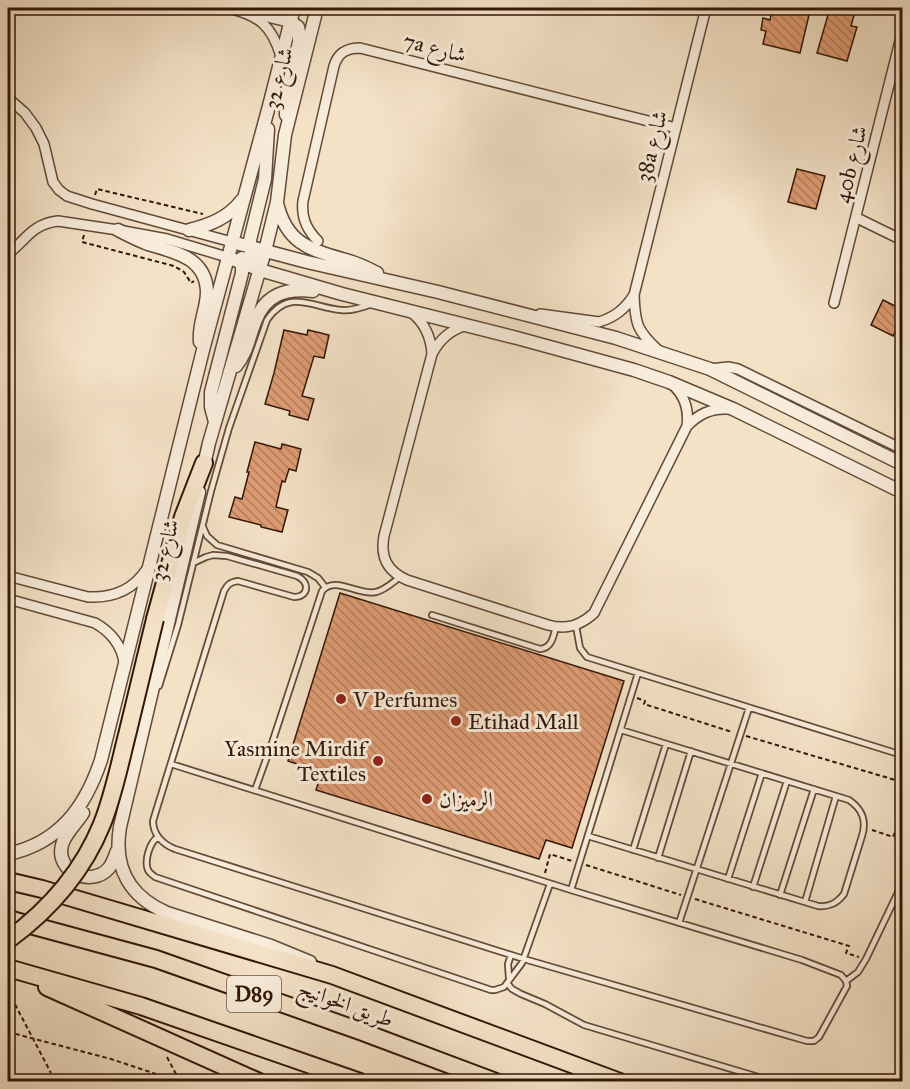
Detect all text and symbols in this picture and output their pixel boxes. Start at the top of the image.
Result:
street label: 7a شارع [399,27,469,73]
street label: شارع 32 [258,44,304,113]
street label: 38a شارع [630,108,678,186]
street label: 40b شارع [828,123,878,207]
street label: شارع 32 [144,517,190,585]
place label: V Perfumes [352,686,457,713]
marker: V Perfumes [334,692,348,706]
place label: Etihad Mall [468,708,579,735]
marker: Etihad Mall [449,714,463,728]
place label: Yasmine Mirdif Textiles [224,735,370,787]
marker: Yasmine Mirdif Textiles [371,754,385,768]
place label: الرميزان [439,786,493,813]
marker: الرميزان [420,792,434,806]
street label: طريق الخوانيج [292,974,397,1039]
road number: D89 [227,976,281,1012]

